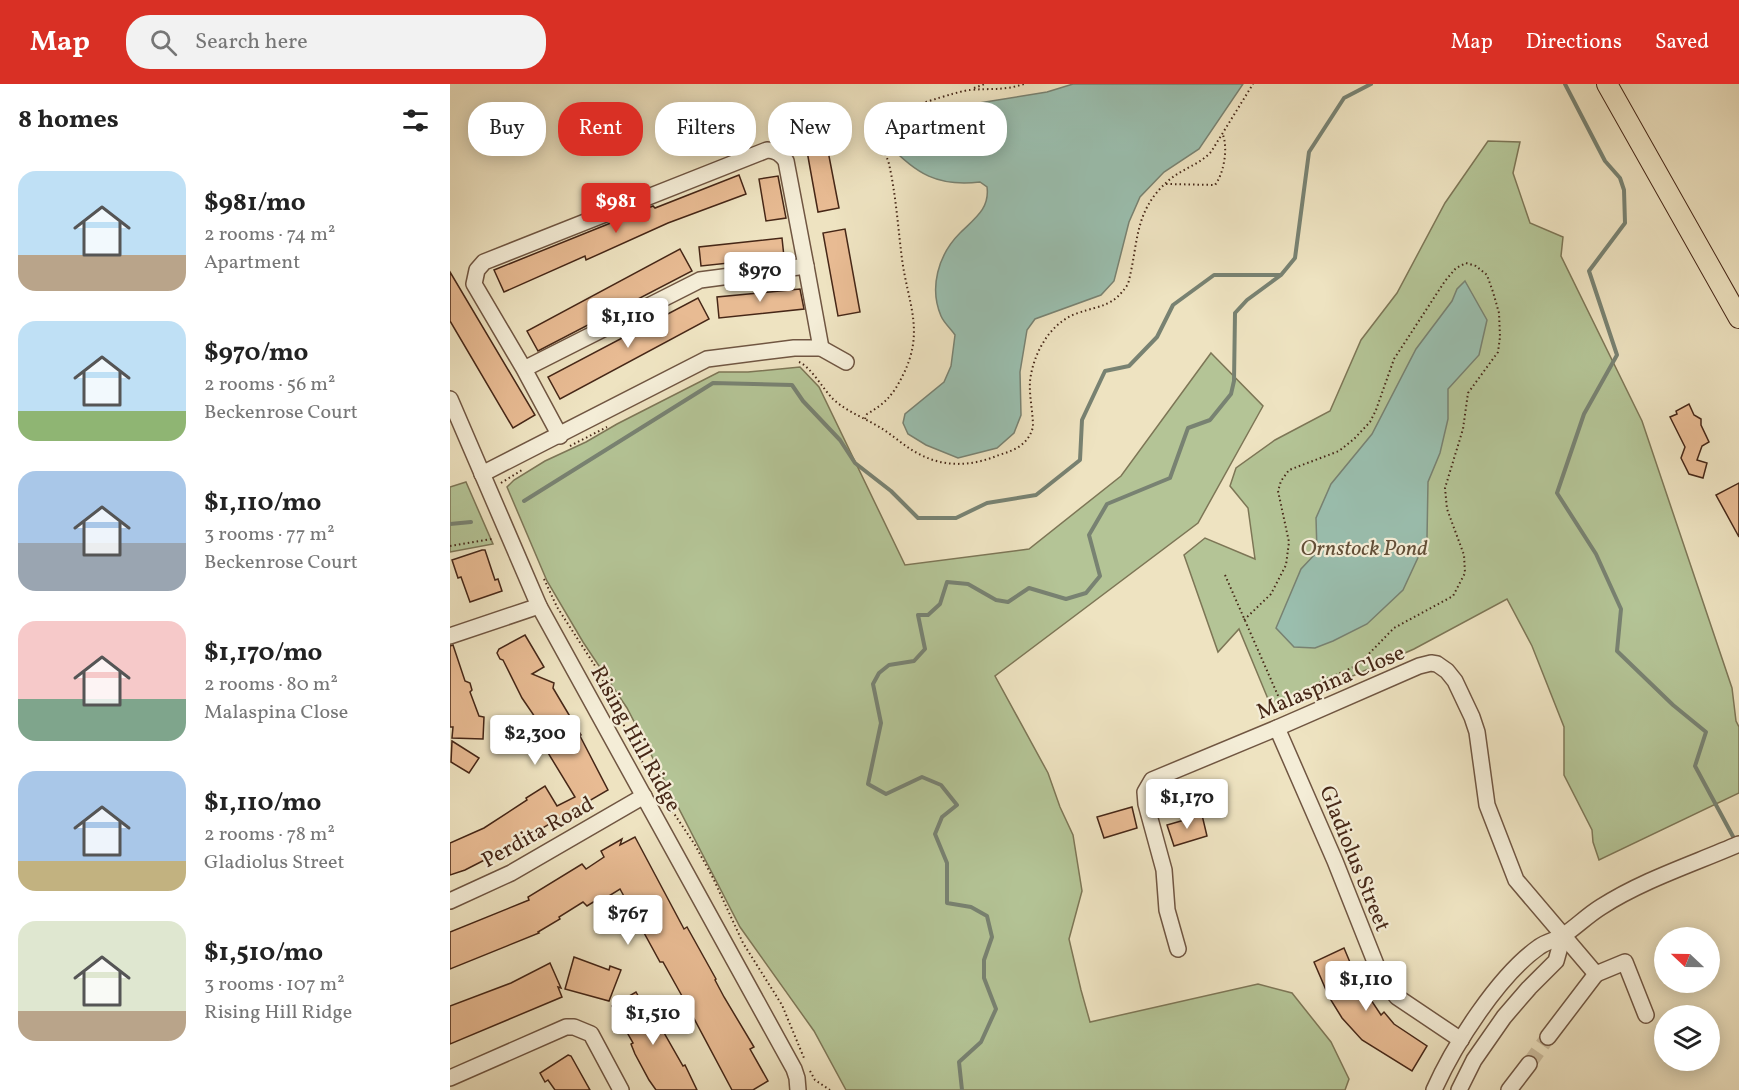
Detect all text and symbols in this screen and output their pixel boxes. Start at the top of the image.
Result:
search box [126,15,546,69]
text: Map [30,23,90,62]
icon: search [147,26,180,59]
text: Search here [195,27,308,58]
text: Map [1451,28,1493,57]
text: Directions [1526,28,1622,57]
text: Saved [1655,28,1709,57]
text: 8 homes [18,102,119,138]
chip: Buy [468,102,546,156]
chip: Rent [558,102,643,156]
chip: Filters [655,102,756,156]
chip: New [768,102,852,156]
chip: Apartment [864,102,1007,156]
icon: filters [399,104,432,137]
pin: $981 [580,183,652,234]
text: $981/mo [204,185,306,221]
text: $981 [595,188,637,216]
icon: home [66,195,138,267]
text: 2 rooms · 74 m² [204,221,335,249]
text: Apartment [204,249,300,277]
pin: $970 [724,252,796,303]
text: $970 [738,257,782,285]
pin: $1,110 [579,298,677,349]
text: $1,110 [601,303,655,331]
text: $970/mo [204,335,308,371]
icon: home [66,345,138,417]
text: 2 rooms · 56 m² [204,371,335,399]
text: Beckenrose Court [204,399,358,427]
text: $1,110/mo [204,485,321,521]
icon: home [66,495,138,567]
text: 3 rooms · 77 m² [204,521,335,549]
park label: Ornstock Pond [1300,534,1428,565]
text: Beckenrose Court [204,549,358,577]
text: $1,170/mo [204,635,323,671]
street label: Malaspina Close [1252,638,1410,729]
icon: home [66,645,138,717]
street label: Rising Hill Ridge [582,660,688,818]
text: 2 rooms · 80 m² [204,671,338,699]
text: Malaspina Close [204,699,348,727]
pin: $2,300 [486,715,584,766]
text: $2,300 [504,720,566,748]
pin: $1,170 [1138,779,1236,830]
street label: Gladiolus Street [1310,781,1397,937]
text: $1,170 [1160,784,1214,812]
text: $1,110/mo [204,785,321,821]
street label: Perdita Road [477,790,600,877]
icon: home [66,795,138,867]
text: 2 rooms · 78 m² [204,821,335,849]
text: Gladiolus Street [204,849,345,877]
pin: $767 [592,895,664,946]
text: $767 [607,900,649,928]
north arrow [1654,927,1720,993]
map controls [1654,927,1720,1071]
text: $1,510/mo [204,935,323,971]
icon: home [66,945,138,1017]
pin: $1,110 [1317,961,1415,1012]
text: $1,110 [1339,966,1393,994]
text: 3 rooms · 107 m² [204,971,345,999]
pin: $1,510 [604,995,702,1046]
text: Rising Hill Ridge [204,999,352,1027]
text: $1,510 [626,1000,680,1028]
button: layers [1654,1005,1720,1071]

